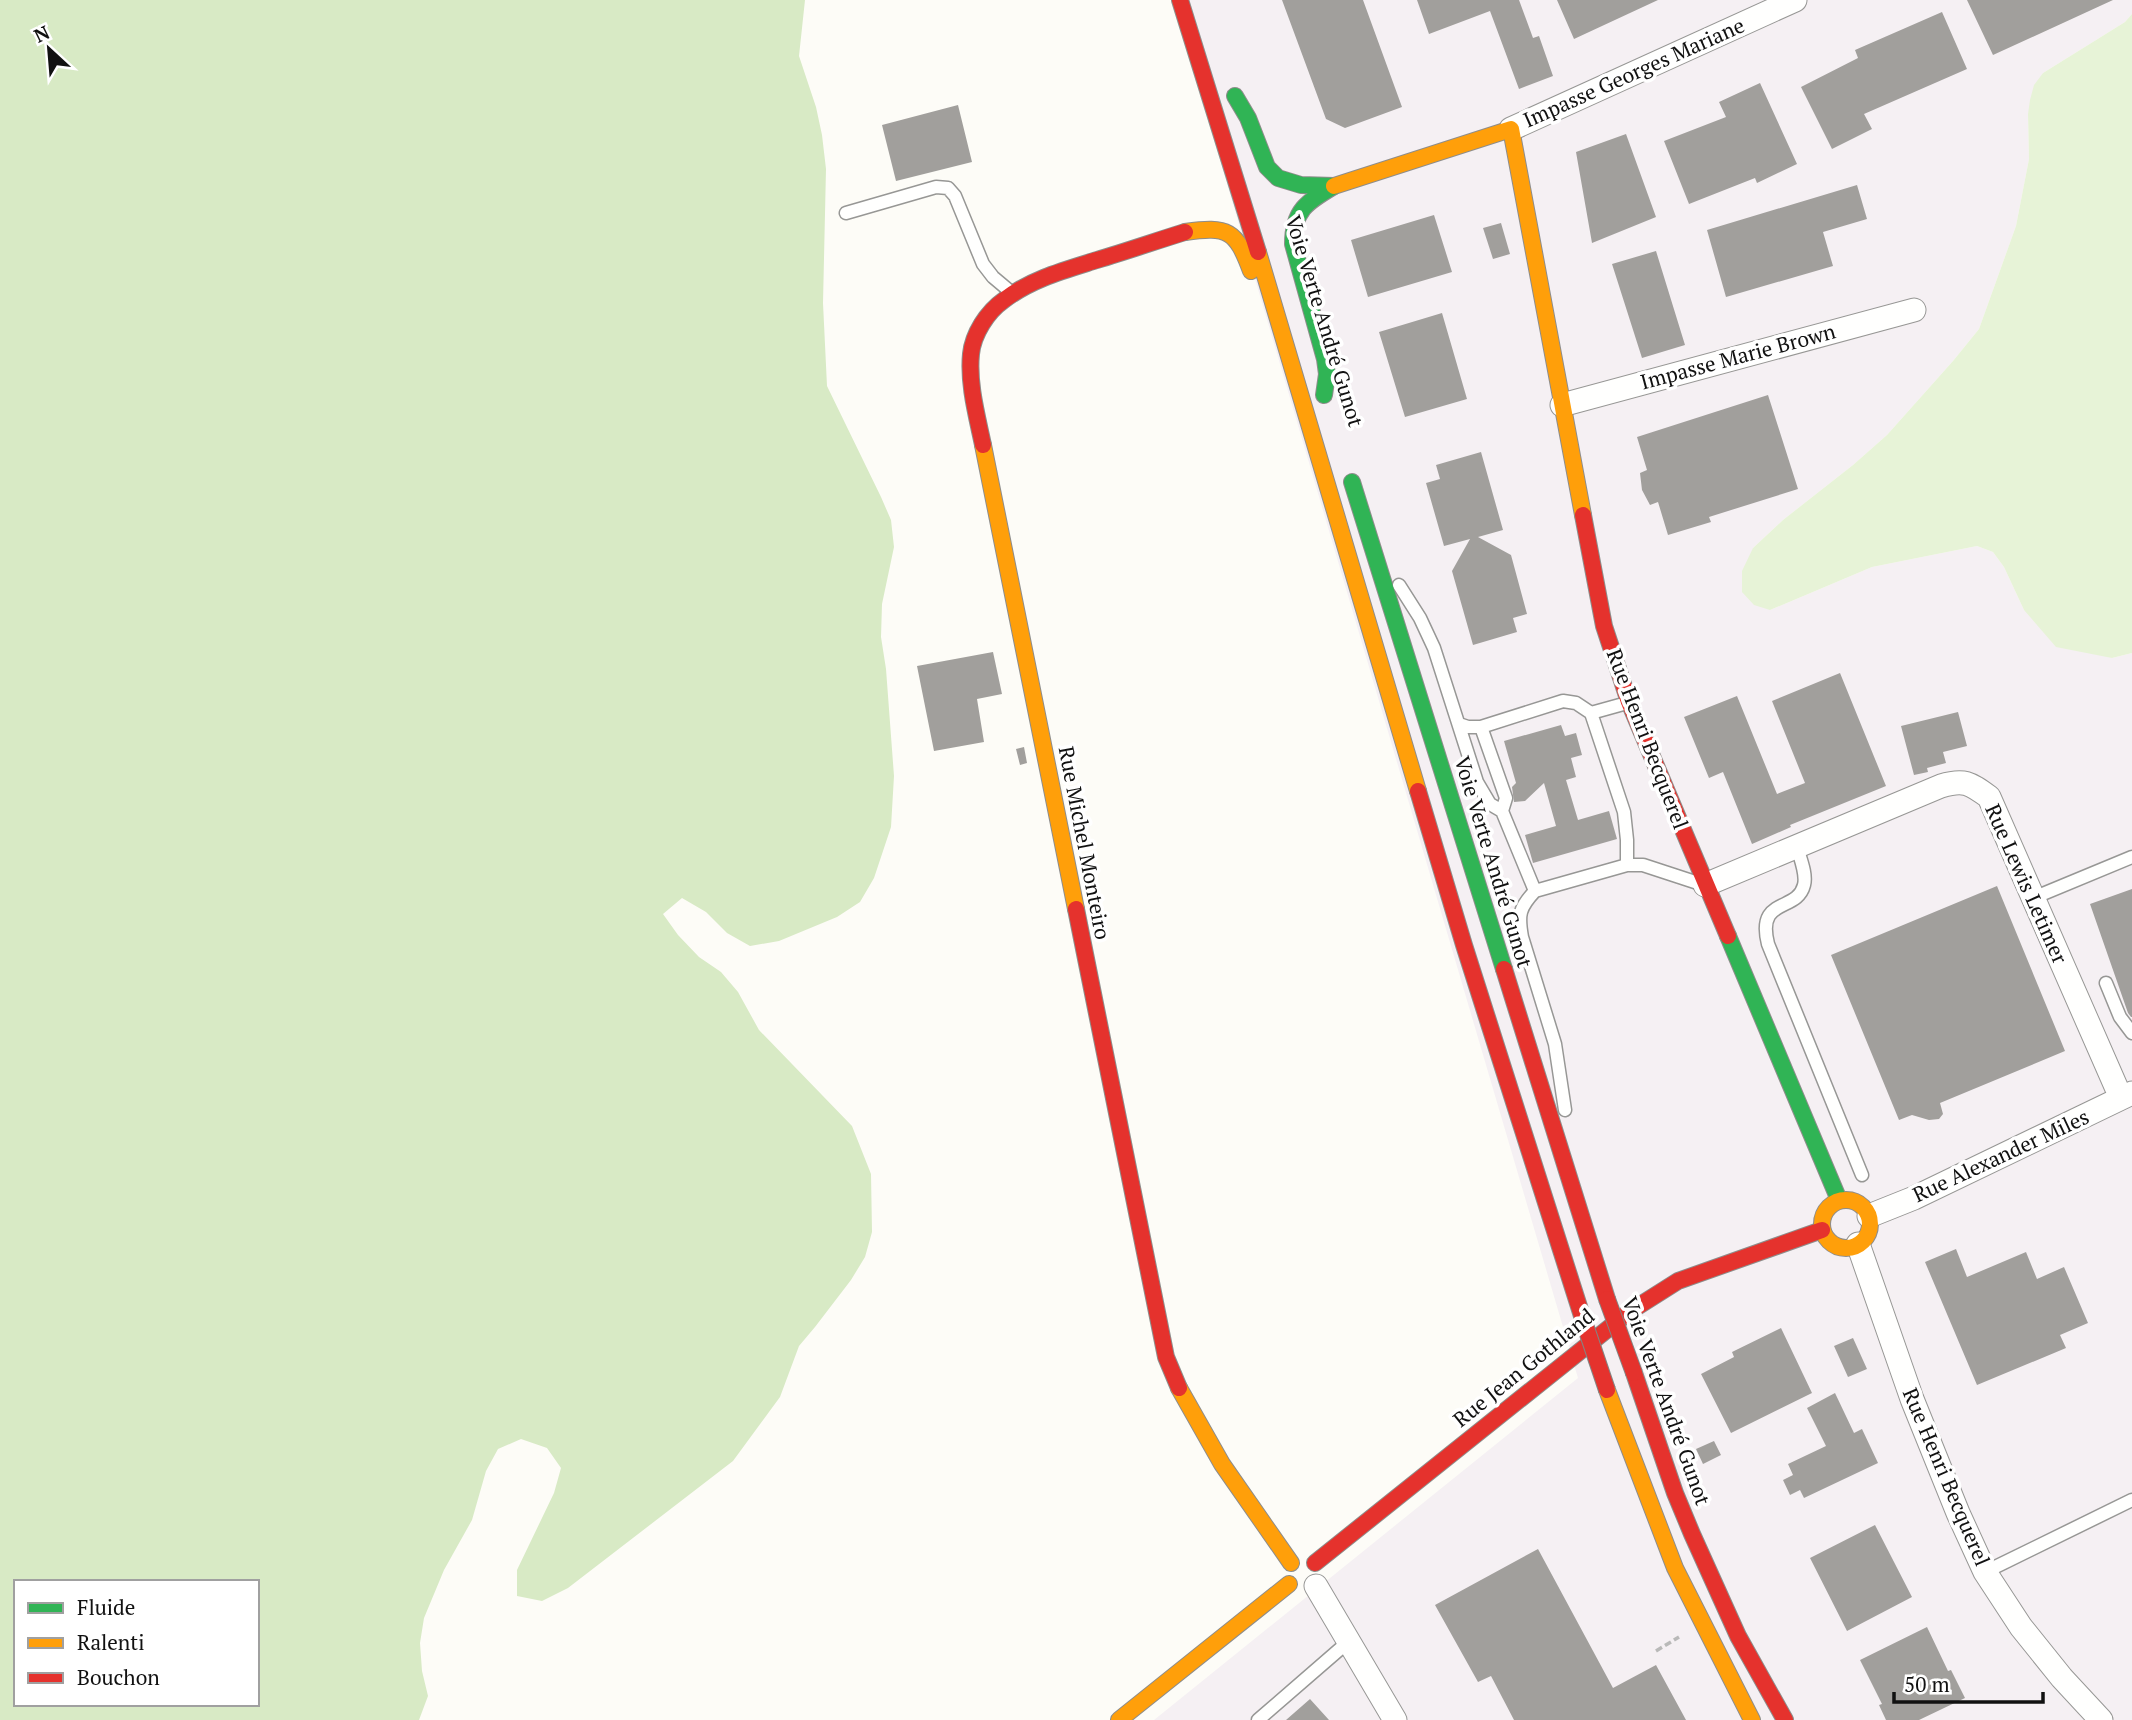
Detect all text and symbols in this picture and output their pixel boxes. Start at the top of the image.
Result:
street label: Impasse Georges Mariane [1519,11,1749,134]
north arrow [14,14,84,84]
text: N [29,19,54,48]
street label: Voie Verte André Gunot [1279,211,1371,430]
street label: Impasse Marie Brown [1637,316,1839,396]
street label: Rue Henri Becquerel [1601,645,1695,833]
street label: Rue Michel Monteiro [1053,744,1117,942]
street label: Voie Verte André Gunot [1448,752,1540,971]
street label: Rue Lewis Letimer [1979,799,2075,968]
street label: Rue Alexander Miles [1908,1102,2093,1208]
street label: Voie Verte André Gunot [1616,1293,1718,1509]
street label: Rue Jean Gothland [1447,1301,1600,1433]
street label: Rue Henri Becquerel [1897,1383,1997,1570]
legend [14,1580,259,1706]
text: Fluide [77,1593,135,1621]
text: Ralenti [77,1628,144,1656]
scale bar [1894,1660,2043,1704]
text: Bouchon [77,1663,160,1691]
text: 50 m [1904,1670,1950,1698]

